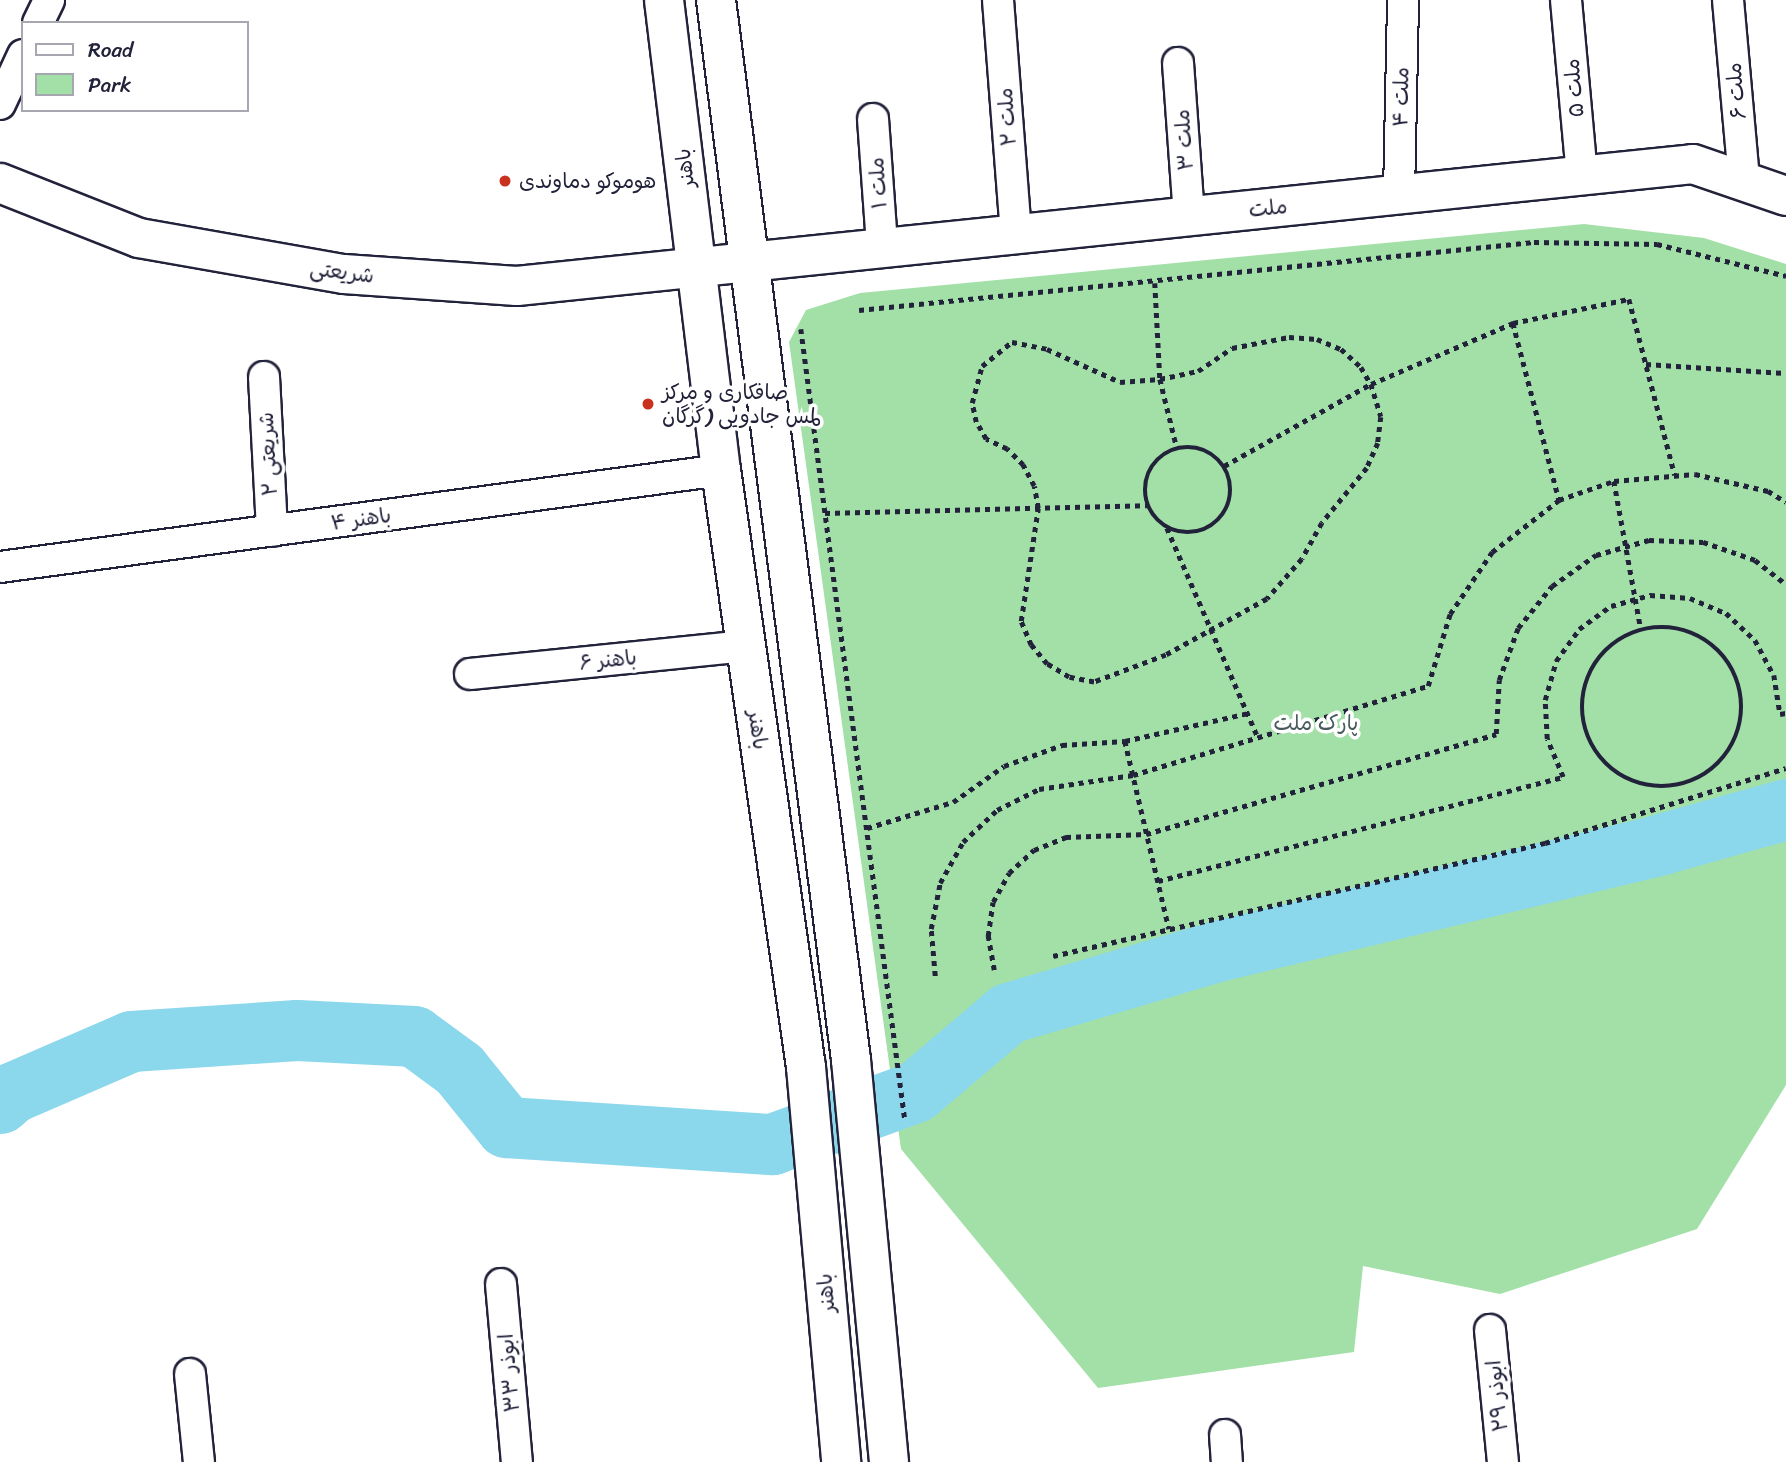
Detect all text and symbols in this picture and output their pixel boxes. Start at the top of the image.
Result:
legend [21,21,248,112]
text: Road [88,31,133,69]
street label: ۵ ملت [1559,58,1589,118]
street label: ۶ ملت [1721,62,1751,120]
text: Park [88,66,131,104]
street label: ۴ ملت [1388,67,1414,127]
street label: ۲ ملت [992,87,1022,147]
street label: ۳ ملت [1169,108,1199,172]
street label: باهنر [670,147,700,189]
street label: ملت ۱ [864,156,892,210]
place label: هوموکو دماوندی [519,168,656,194]
marker: هوموکو دماوندی [497,173,513,189]
street label: ملت [1247,193,1289,223]
street label: شریعتی [308,256,376,288]
place label: صافکاری و مرکز لمس جادویی (گرگان [662,379,821,429]
marker: صافکاری و مرکز لمس جادویی (گرگان [640,396,656,412]
street label: ۲ شریعتی [253,411,283,497]
street label: ۴ باهنر [329,502,393,536]
street label: ۶ باهنر [578,644,638,676]
street label: باهنر [743,709,773,751]
park label: پارک ملت [1274,710,1358,736]
street label: باهنر [812,1272,840,1314]
street label: ابوذر ۳۳ [493,1333,525,1413]
street label: ابوذر ۲۹ [1481,1359,1513,1433]

